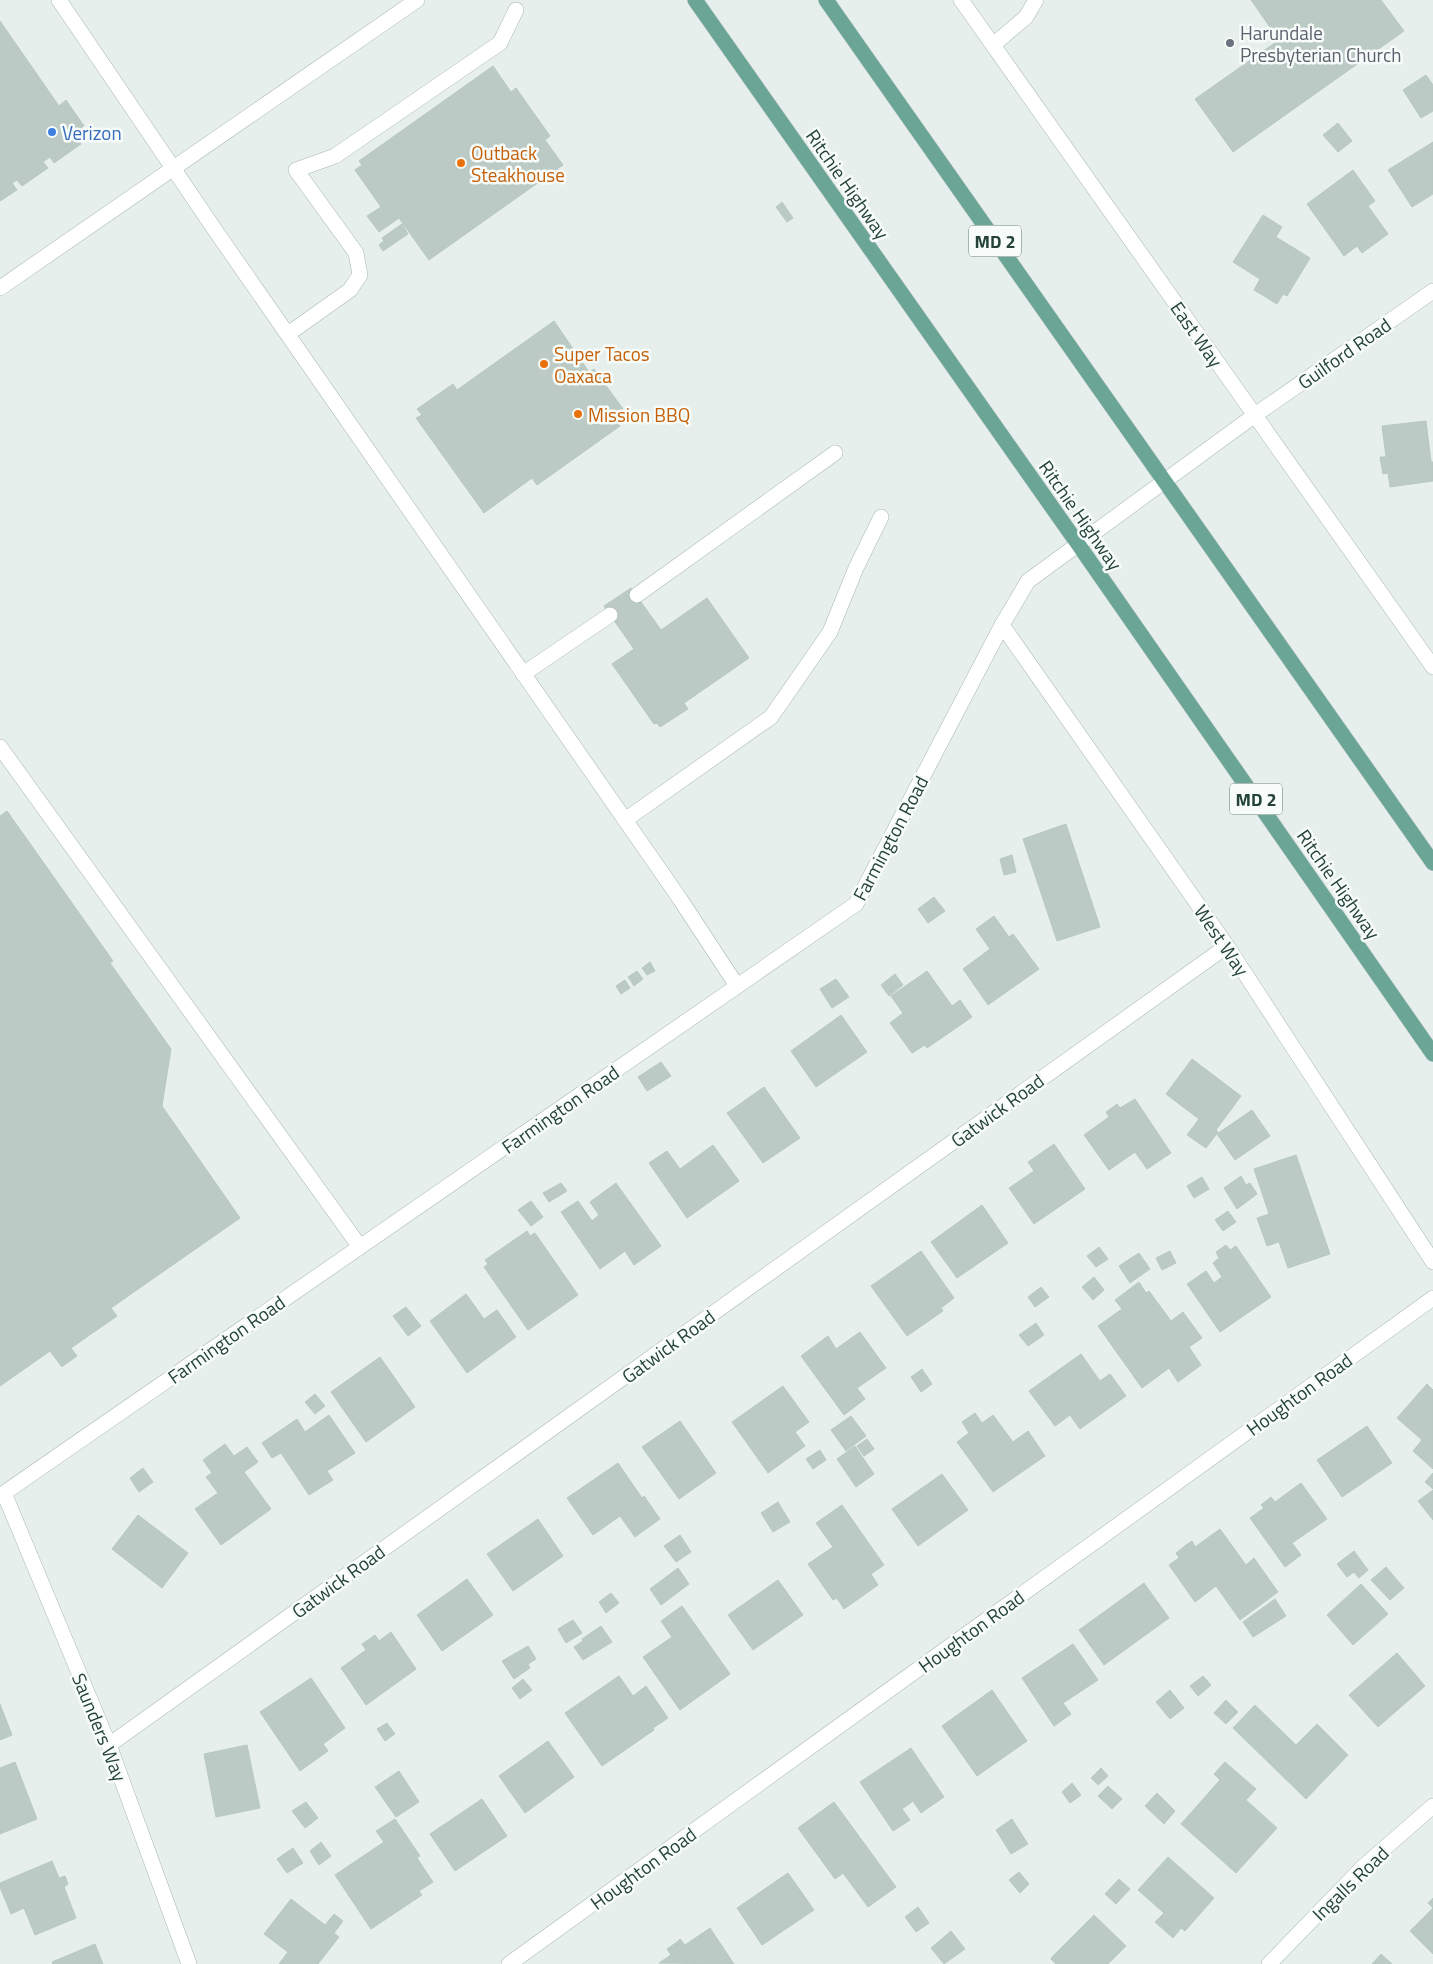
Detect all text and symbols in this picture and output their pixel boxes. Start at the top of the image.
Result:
place label: Harundale Presbyterian Church [1240,18,1401,69]
marker: Harundale Presbyterian Church [1224,37,1236,49]
place label: Verizon [62,118,122,147]
street label: Ritchie Highway [799,123,897,245]
marker: Verizon [46,126,58,138]
place label: Outback Steakhouse [471,138,565,189]
marker: Outback Steakhouse [455,157,467,169]
road number: MD 2 [969,226,1021,256]
street label: East Way [1164,295,1230,373]
street label: Guilford Road [1291,310,1397,396]
place label: Super Tacos Oaxaca [554,339,650,390]
marker: Super Tacos Oaxaca [538,358,550,370]
place label: Mission BBQ [588,400,690,429]
marker: Mission BBQ [572,408,584,420]
street label: Ritchie Highway [1032,454,1130,576]
street label: Farmington Road [845,770,935,906]
road number: MD 2 [1230,784,1282,814]
street label: Ritchie Highway [1290,823,1388,945]
street label: West Way [1187,898,1257,982]
street label: Farmington Road [495,1058,625,1160]
street label: Gatwick Road [944,1066,1050,1154]
street label: Farmington Road [161,1288,291,1390]
street label: Gatwick Road [615,1302,721,1390]
street label: Houghton Road [1240,1346,1358,1442]
street label: Gatwick Road [285,1537,391,1625]
street label: Houghton Road [912,1583,1030,1679]
street label: Saunders Way [65,1668,135,1786]
street label: Houghton Road [584,1820,702,1916]
street label: Ingalls Road [1305,1839,1395,1927]

